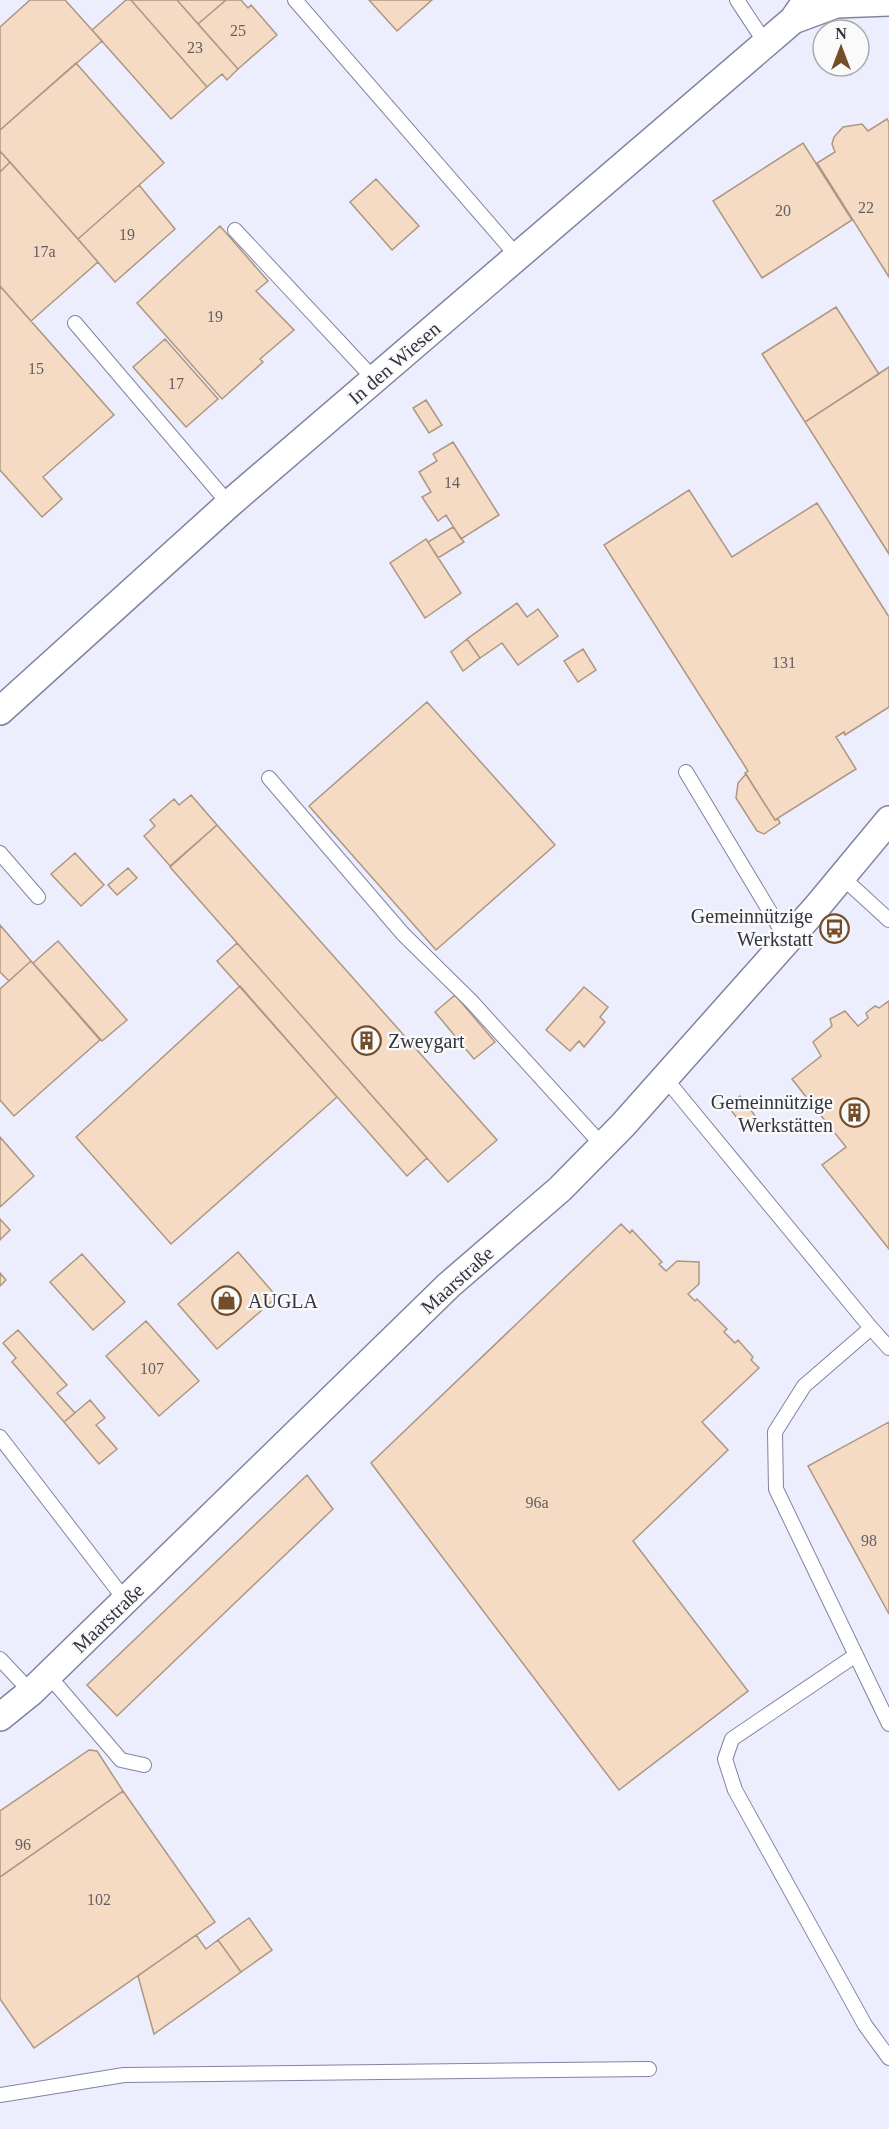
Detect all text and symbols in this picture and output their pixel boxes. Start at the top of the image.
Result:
north arrow [811,18,871,78]
house number: 25 [230,22,246,39]
text: N [835,25,847,42]
house number: 23 [187,39,203,56]
house number: 22 [858,199,874,216]
house number: 20 [775,202,791,219]
house number: 19 [119,226,135,243]
house number: 17a [32,243,56,260]
house number: 19 [207,308,223,325]
street label: In den Wiesen [344,317,444,409]
house number: 15 [28,360,44,377]
house number: 17 [168,375,184,392]
house number: 14 [444,474,460,491]
house number: 131 [772,654,796,671]
place label: Gemeinnützige Werkstatt [691,905,813,950]
bus stop icon: Gemeinnützige Werkstatt [818,912,850,944]
building icon: Zweygart [351,1025,383,1057]
place label: Zweygart [388,1030,465,1053]
place label: Gemeinnützige Werkstätten [711,1091,833,1136]
building icon: Gemeinnützige Werkstätten [838,1097,870,1129]
street label: Maarstraße [416,1242,498,1318]
shop icon: AUGLA [211,1285,243,1317]
place label: AUGLA [248,1290,319,1312]
house number: 107 [140,1360,164,1377]
house number: 96a [525,1494,549,1511]
house number: 98 [861,1532,877,1549]
street label: Maarstraße [68,1579,148,1657]
house number: 96 [15,1836,31,1853]
house number: 102 [87,1891,111,1908]

